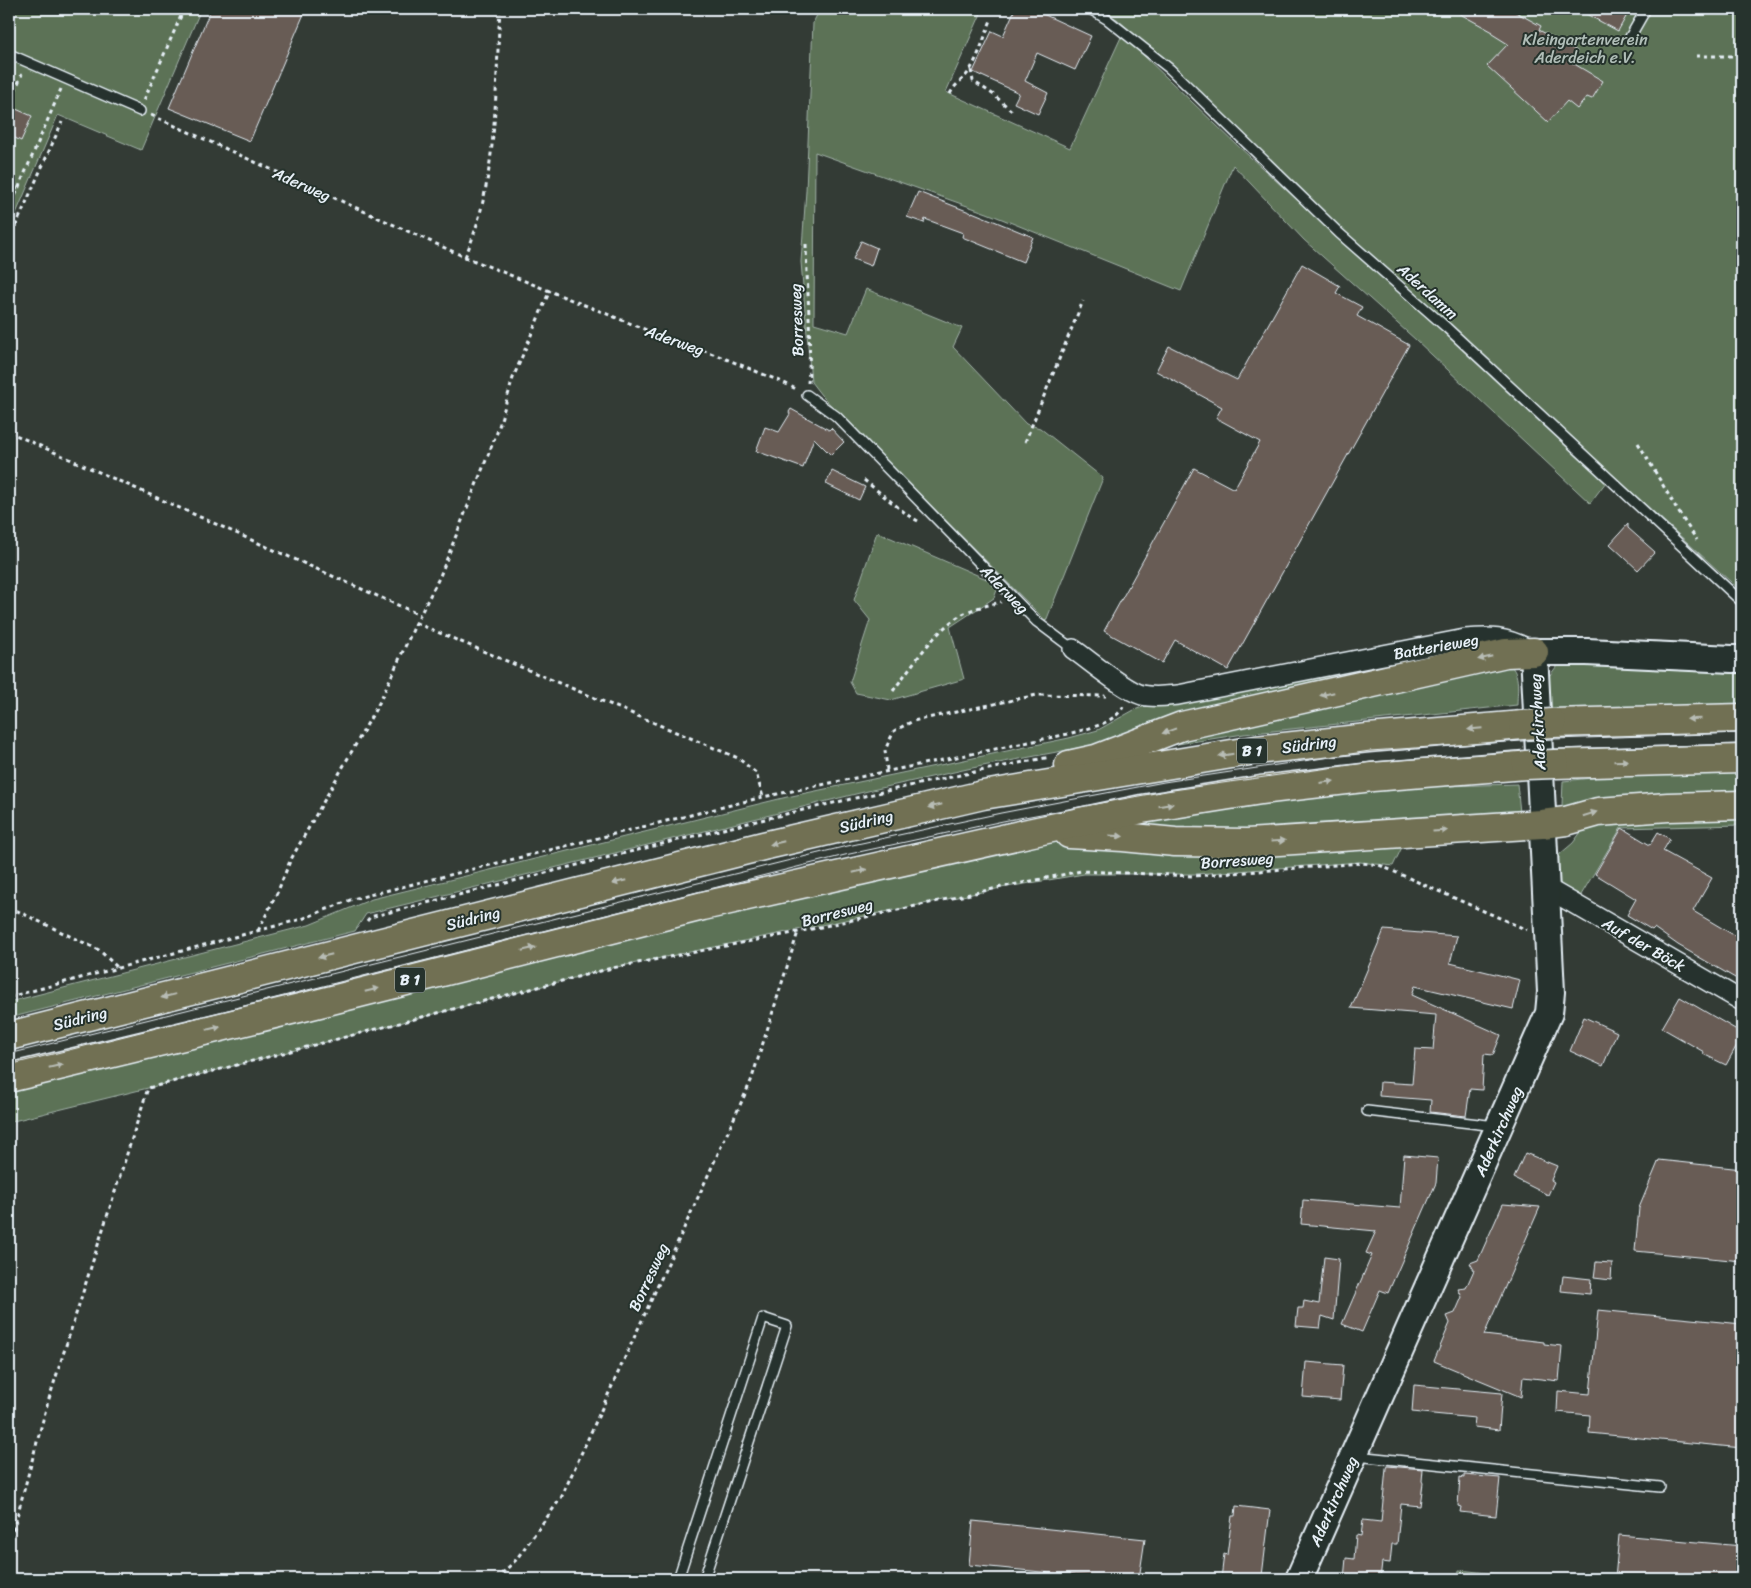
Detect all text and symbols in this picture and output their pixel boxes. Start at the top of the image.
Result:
park label: Kleingartenverein Aderdeich e.V. [1522,25,1648,72]
street label: Aderweg [267,158,336,210]
street label: Aderdamm [1389,255,1465,327]
street label: Borresweg [781,283,812,357]
street label: Aderweg [640,316,708,365]
street label: Aderweg [972,557,1036,621]
street label: Batterieweg [1391,625,1481,668]
one-way arrow [1478,654,1493,662]
street label: Aderkirchweg [1520,673,1555,772]
one-way arrow [1318,690,1334,698]
one-way arrow [1685,715,1701,723]
one-way arrow [1466,725,1482,733]
street label: Südring [1280,727,1338,762]
one-way arrow [1161,728,1176,735]
road number: B 1 [1237,738,1267,764]
one-way arrow [1218,751,1234,759]
one-way arrow [1613,757,1629,765]
one-way arrow [1319,778,1335,786]
street label: Südring [836,801,896,842]
one-way arrow [1158,801,1174,809]
one-way arrow [927,802,943,810]
one-way arrow [1582,810,1597,818]
one-way arrow [1433,827,1449,835]
one-way arrow [1108,833,1124,841]
one-way arrow [1271,837,1287,845]
one-way arrow [769,839,784,847]
street label: Borresweg [1200,843,1274,878]
one-way arrow [852,867,868,875]
one-way arrow [611,878,627,886]
street label: Borresweg [798,890,876,935]
street label: Südring [443,898,503,939]
street label: Auf der Böck [1596,908,1691,980]
one-way arrow [522,945,537,953]
one-way arrow [318,952,333,960]
road number: B 1 [395,968,425,992]
one-way arrow [364,986,380,994]
one-way arrow [160,992,175,1000]
street label: Südring [50,998,110,1039]
one-way arrow [207,1024,222,1032]
one-way arrow [49,1062,64,1070]
street label: Aderkirchweg [1465,1081,1531,1182]
street label: Borresweg [620,1238,677,1316]
street label: Aderkirchweg [1300,1451,1366,1552]

